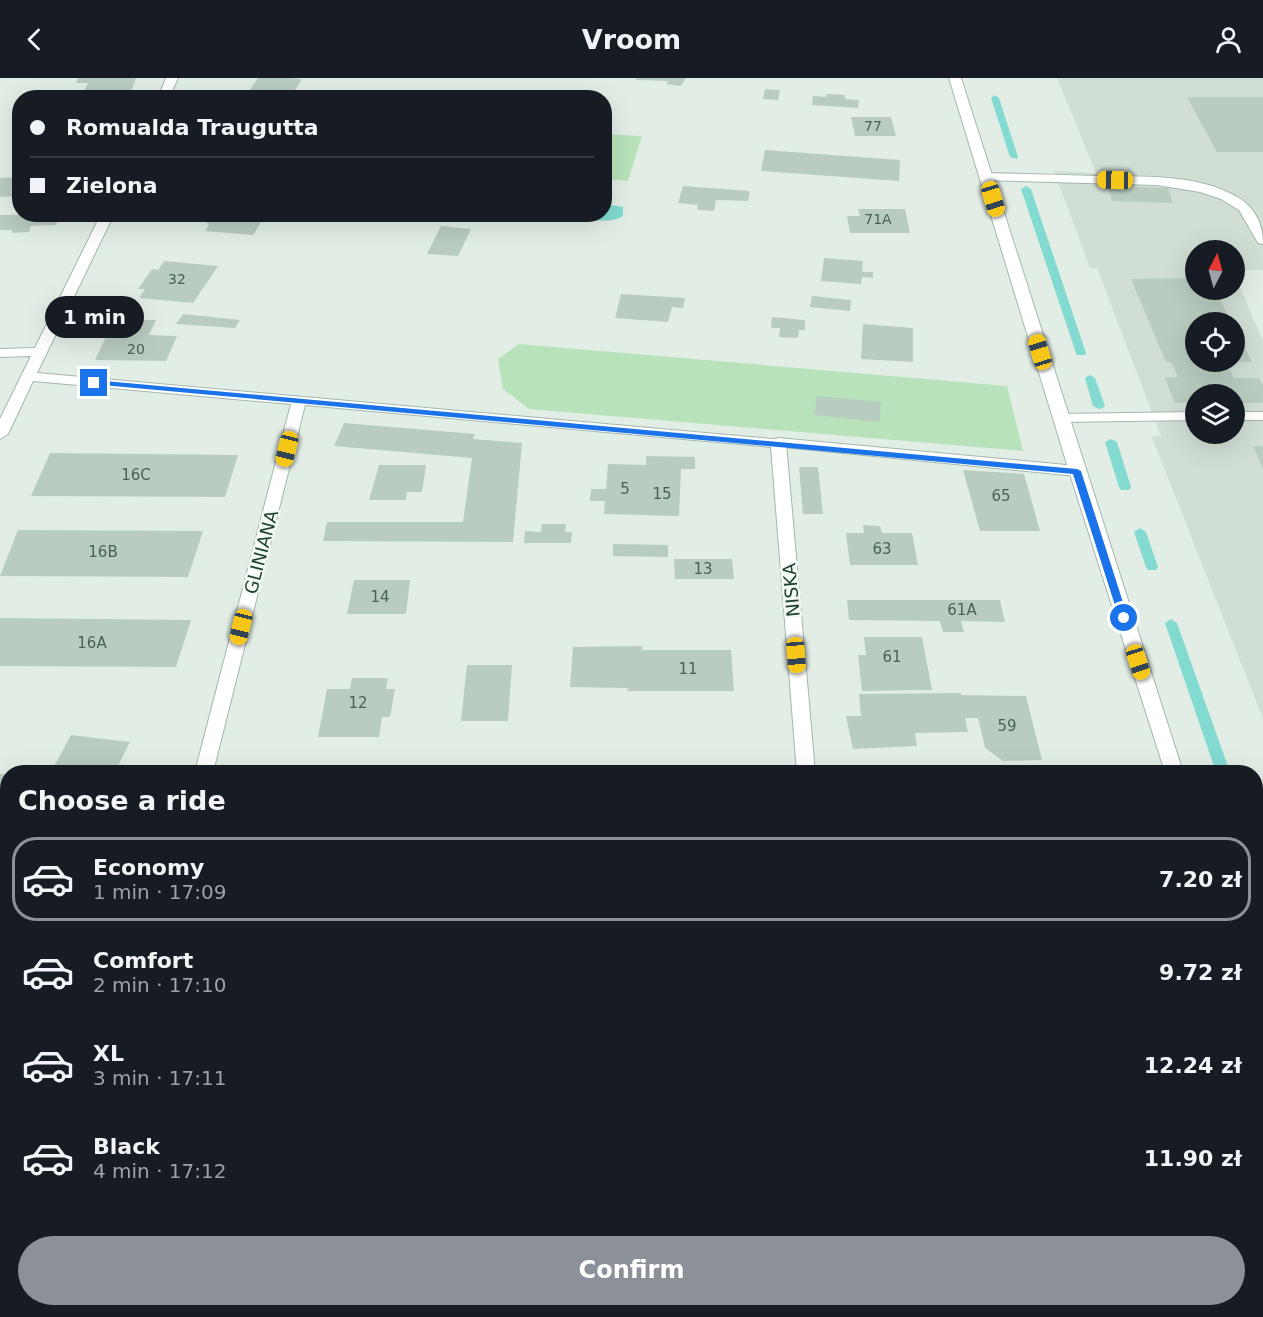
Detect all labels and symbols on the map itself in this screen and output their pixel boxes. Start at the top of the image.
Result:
house number: 77 [864,118,882,134]
car [1097,171,1133,189]
car [979,179,1007,219]
house number: 71A [864,211,892,227]
north arrow [1185,240,1245,300]
house number: 32 [168,271,186,287]
callout: 1 min [44,296,144,338]
car [1026,332,1054,372]
house number: 20 [127,341,145,357]
route end [80,369,107,396]
car [274,429,300,469]
house number: 16C [121,466,151,484]
house number: 5 [620,480,630,498]
house number: 15 [652,485,672,503]
house number: 65 [991,487,1011,505]
street label: GLINIANA [240,507,282,596]
house number: 63 [872,540,892,558]
house number: 16B [88,543,118,561]
house number: 13 [693,560,713,578]
street label: NISKA [778,562,804,618]
house number: 14 [370,588,390,606]
house number: 61A [947,601,977,619]
route start [1110,604,1137,631]
car [228,607,254,647]
house number: 16A [77,634,107,652]
car [785,636,807,674]
car [1124,642,1152,682]
house number: 61 [882,648,902,666]
house number: 11 [678,660,698,678]
house number: 12 [348,694,368,712]
house number: 59 [997,717,1017,735]

